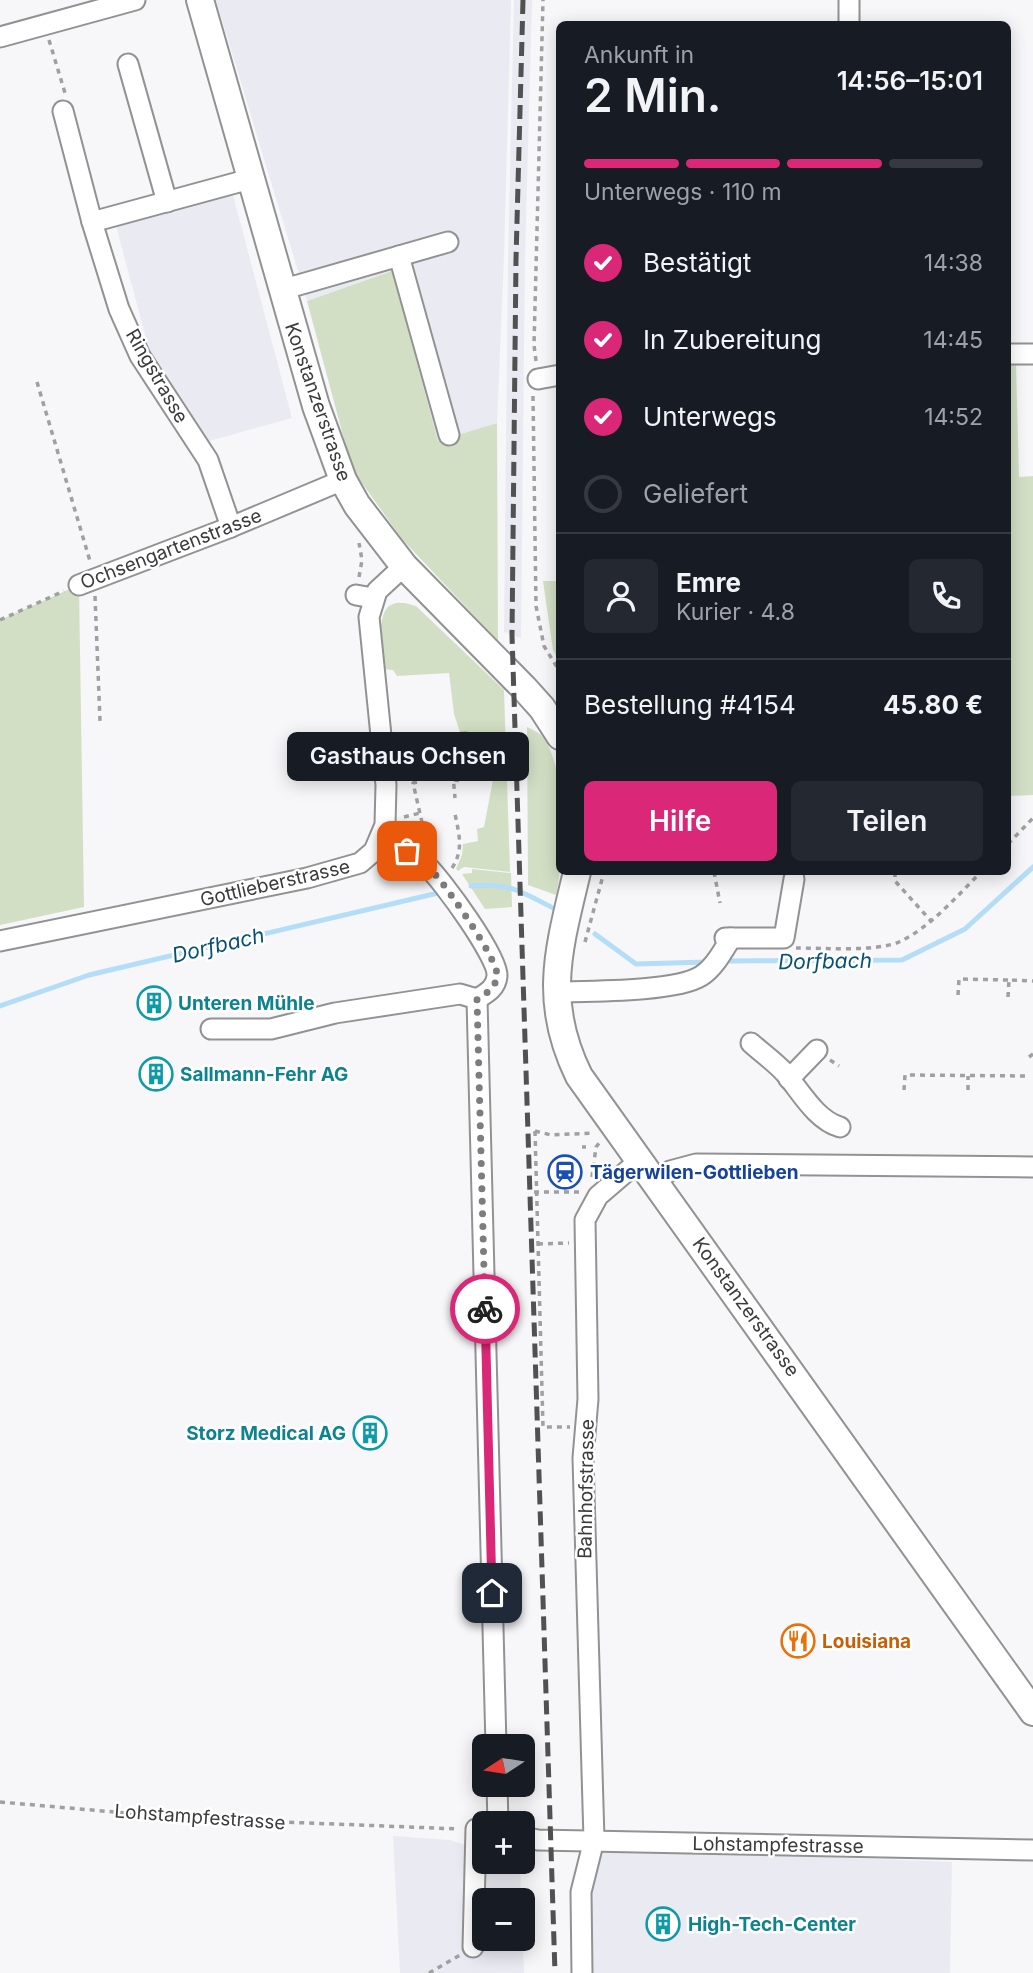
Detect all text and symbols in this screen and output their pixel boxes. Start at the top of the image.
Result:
text: Ankunft in [584,41,694,69]
text: 14:56–15:01 [837,65,983,96]
text: 2 Min. [584,67,722,123]
text: Unterwegs · 110 m [584,178,782,206]
icon: check [584,244,622,282]
text: Bestätigt [643,247,751,278]
text: 14:38 [924,249,983,277]
street label: Konstanzerstrasse [280,320,356,484]
icon: check [584,321,622,359]
text: In Zubereitung [643,324,821,355]
street label: Ringstrasse [121,325,193,427]
text: 14:45 [923,326,983,354]
icon: check [584,398,622,436]
text: Unterwegs [643,401,777,432]
text: 14:52 [924,403,983,431]
text: Geliefert [643,478,748,509]
street label: Ochsengartenstrasse [77,504,265,594]
button: person [584,559,658,633]
button: phone [909,559,983,633]
text: Emre [676,567,741,598]
text: Kurier · 4.8 [676,598,795,626]
text: Bestellung #4154 [584,689,796,720]
text: 45.80 € [883,689,983,720]
callout: Gasthaus Ochsen [286,732,528,781]
text: Gasthaus Ochsen [310,742,506,770]
button: Hilfe [584,781,777,861]
button: Teilen [791,781,983,861]
pin [377,821,437,881]
icon: bag [388,832,426,870]
street label: Gottlieberstrasse [198,855,352,911]
water label: Dorfbach [169,922,267,968]
water label: Dorfbach [778,948,872,974]
building icon: Unteren Mühle [135,984,173,1022]
place label: Unteren Mühle [178,992,315,1015]
building icon: Sallmann-Fehr AG [137,1055,175,1093]
place label: Sallmann-Fehr AG [180,1063,348,1086]
station icon: Tägerwilen-Gottlieben [546,1153,584,1191]
place label: Tägerwilen-Gottlieben [590,1161,799,1184]
street label: Konstanzerstrasse [688,1233,804,1381]
courier [450,1274,520,1344]
icon: bike [466,1290,504,1328]
building icon: Storz Medical AG [351,1414,389,1452]
street label: Bahnhofstrasse [573,1419,599,1559]
place label: Storz Medical AG [186,1422,346,1445]
pin [462,1563,522,1623]
icon: home [473,1574,511,1612]
restaurant icon: Louisiana [779,1622,817,1660]
place label: Louisiana [822,1630,911,1653]
north arrow [472,1734,536,1797]
map controls [472,1734,535,1951]
street label: Lohstampfestrasse [114,1800,286,1834]
button: + [472,1811,535,1874]
street label: Lohstampfestrasse [692,1832,864,1858]
button: − [472,1888,535,1951]
building icon: High-Tech-Center [644,1905,682,1943]
place label: High-Tech-Center [688,1913,856,1936]

